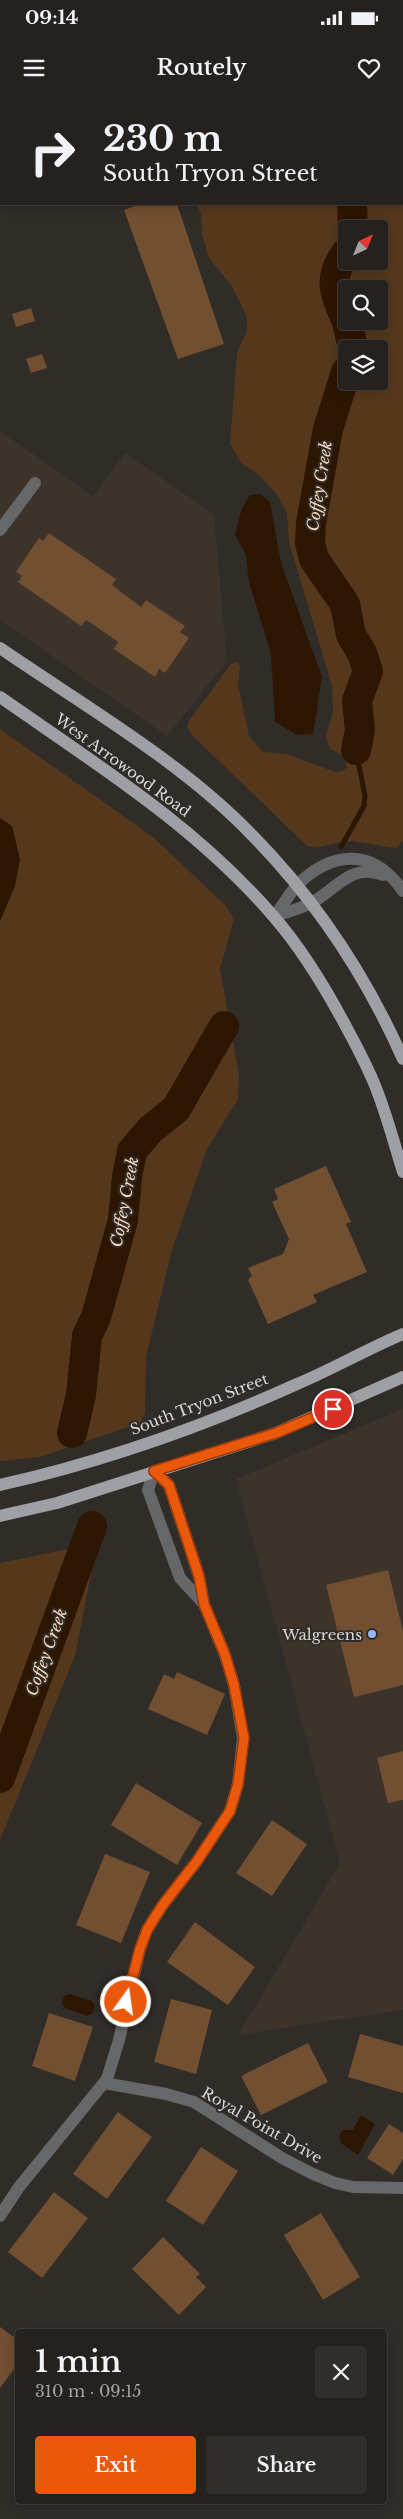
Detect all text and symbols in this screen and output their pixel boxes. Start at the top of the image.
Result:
text: 09:14 [25,6,78,29]
icon: menu [20,54,48,82]
text: Routely [156,54,247,81]
icon: heart [355,54,383,82]
text: 230 m [103,117,223,160]
icon: right [20,120,85,185]
text: South Tryon Street [103,160,318,187]
north arrow [338,220,388,270]
map controls [338,220,388,390]
button: search [338,280,388,330]
button: layers [338,340,388,390]
water label: Coffey Creek [302,439,336,533]
street label: West Arrowood Road [51,709,195,821]
water label: Coffey Creek [105,1155,143,1249]
street label: South Tryon Street [127,1369,271,1439]
pin [312,1388,354,1430]
icon: arrive [319,1395,347,1423]
water label: Coffey Creek [21,1606,71,1698]
place label: Walgreens [281,1625,362,1644]
marker: Walgreens [366,1628,378,1640]
position arrow [99,1975,151,2027]
street label: Royal Point Drive [198,2083,326,2167]
text: 1 min [35,2343,121,2380]
button: close [315,2346,367,2398]
text: 310 m · 09:15 [35,2381,141,2401]
button: Exit [35,2436,196,2494]
button: Share [206,2436,367,2494]

